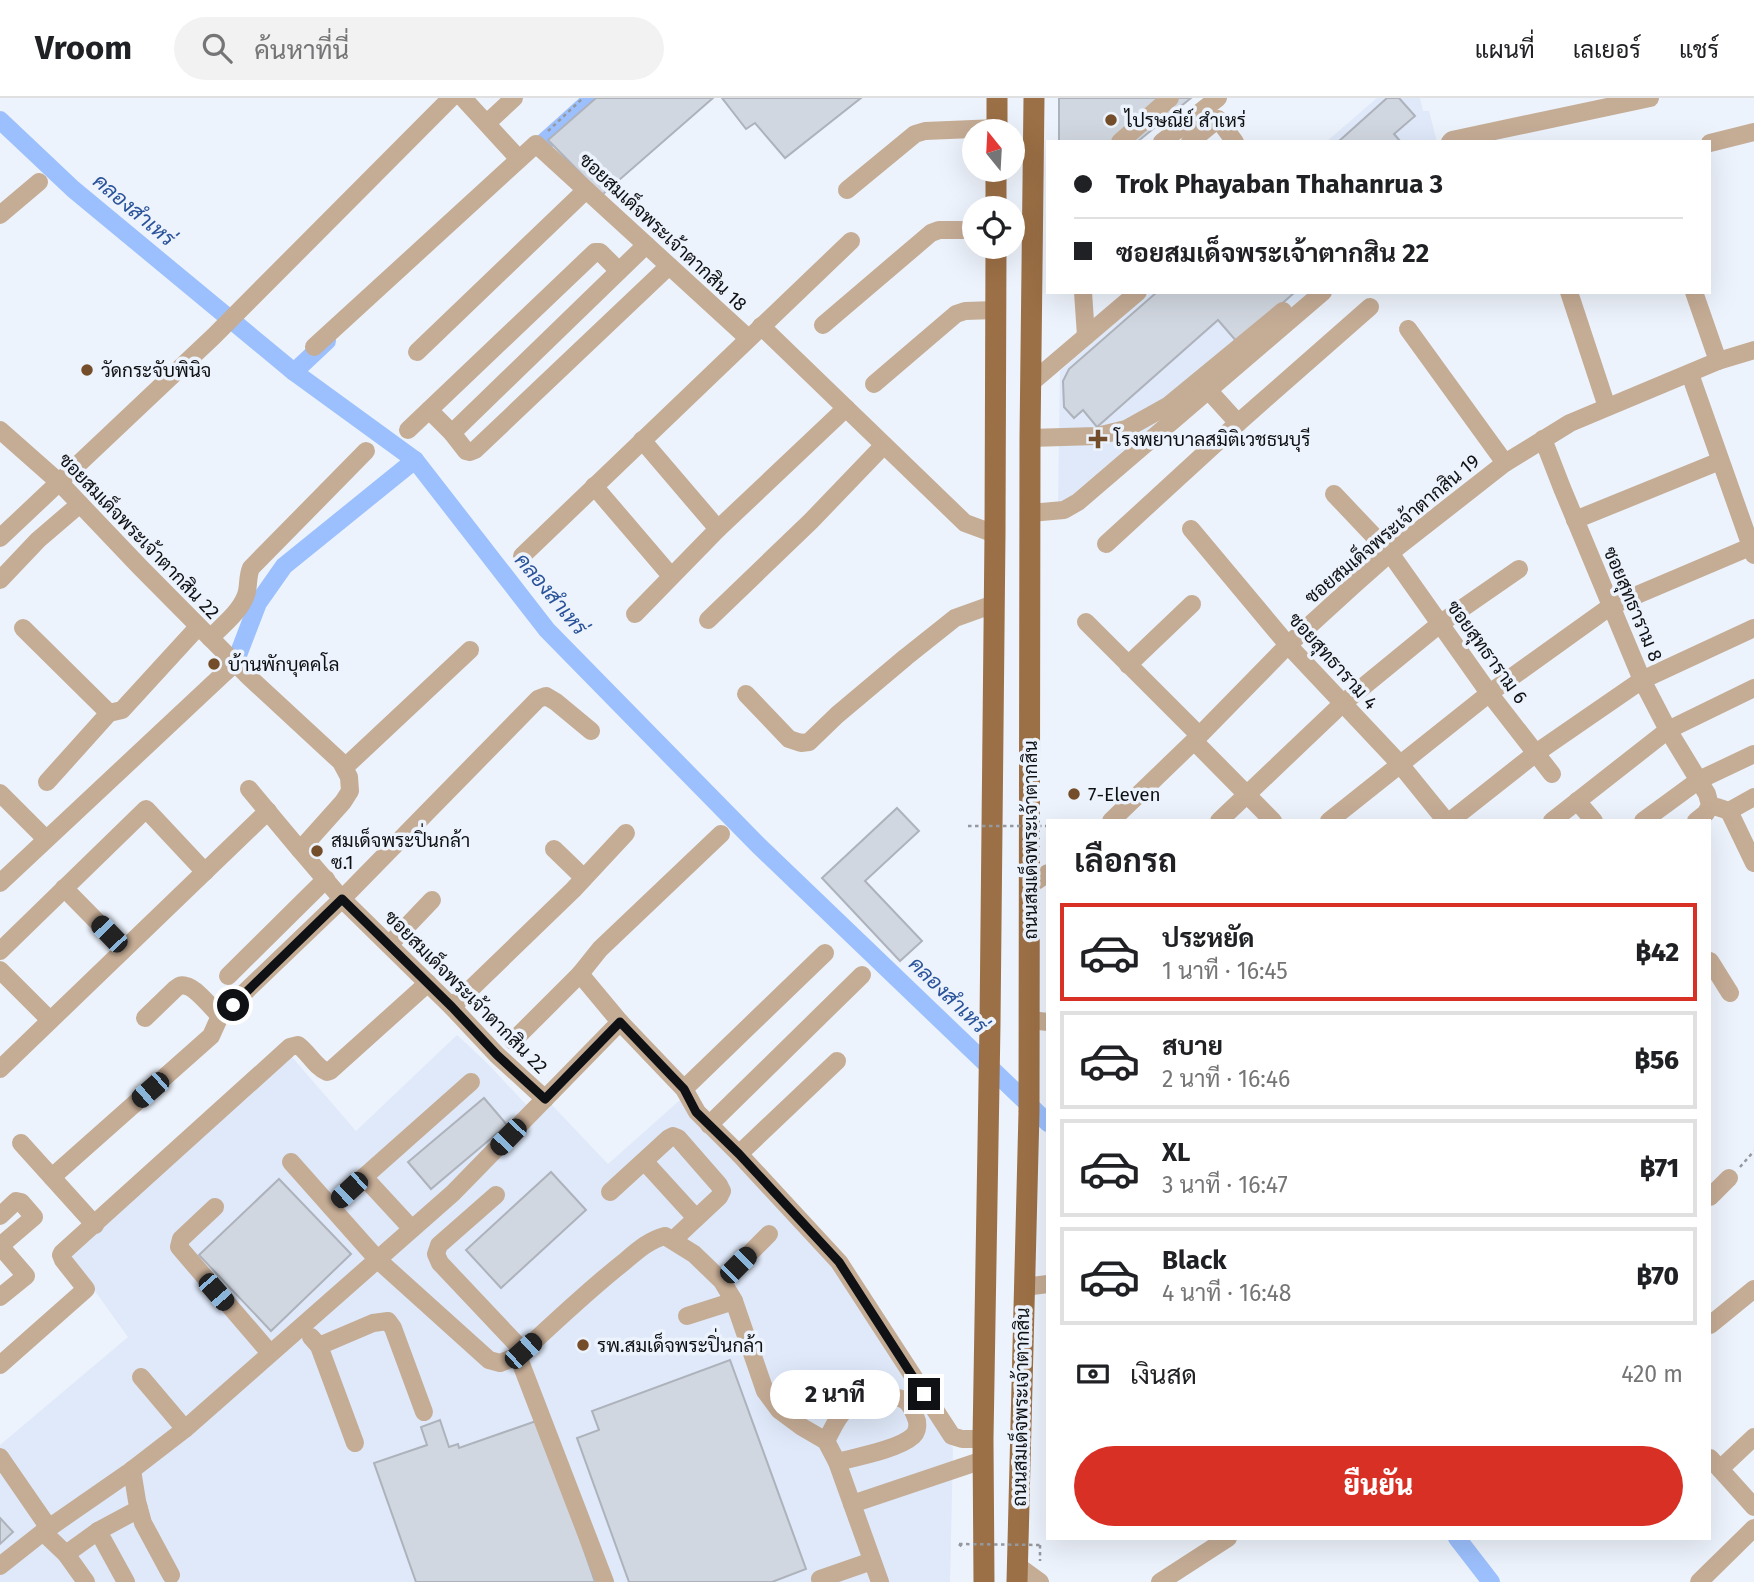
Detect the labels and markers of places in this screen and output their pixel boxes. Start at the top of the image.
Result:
place label: ไปรษณีย์ สำเหร่ [1123,108,1246,132]
marker: ไปรษณีย์ สำเหร่ [1103,112,1119,128]
place label: วัดกระจับพินิจ [101,359,211,382]
marker: วัดกระจับพินิจ [79,362,95,378]
place label: โรงพยาบาลสมิติเวชธนบุรี [1113,427,1310,452]
marker: โรงพยาบาลสมิติเวชธนบุรี [1088,429,1108,449]
place label: บ้านพักบุคคโล [228,652,340,677]
marker: บ้านพักบุคคโล [206,656,222,672]
place label: 7-Eleven [1088,783,1161,806]
marker: 7-Eleven [1066,786,1082,802]
place label: สมเด็จพระปิ่นกล้า ซ.1 [331,823,470,874]
marker: สมเด็จพระปิ่นกล้า ซ.1 [309,843,325,859]
place label: รพ.สมเด็จพระปิ่นกล้า [597,1328,764,1357]
marker: รพ.สมเด็จพระปิ่นกล้า [575,1337,591,1353]

